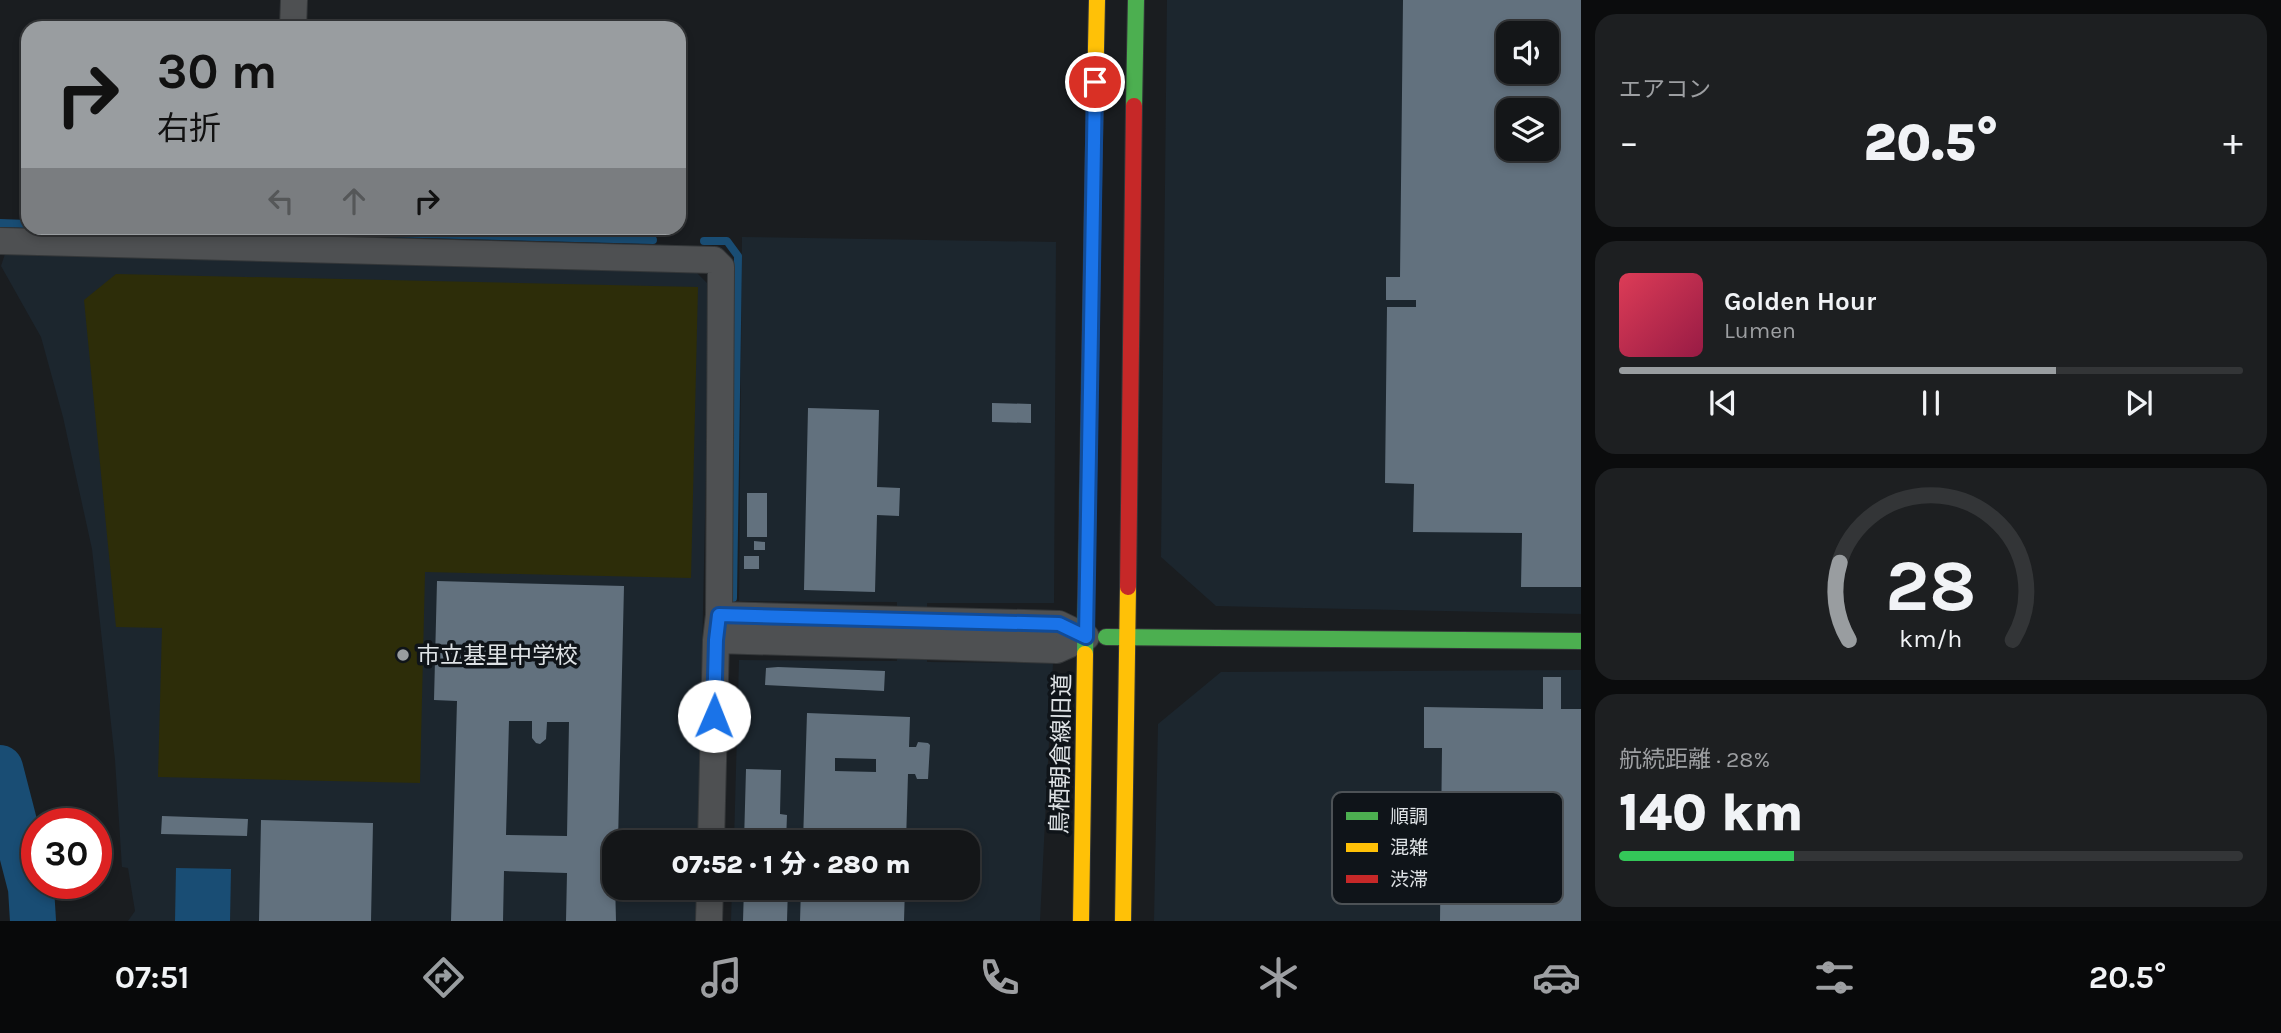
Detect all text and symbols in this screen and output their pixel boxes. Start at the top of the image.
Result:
map controls [1496,21,1559,161]
button: sound [1496,21,1559,84]
text: 30 m [157,43,277,100]
icon: right [42,49,133,140]
pin [1065,52,1125,112]
icon: arrive [1076,63,1114,101]
text: エアコン [1619,76,1711,103]
button: layers [1496,98,1559,161]
text: 右折 [157,110,221,147]
text: 20.5° [1863,112,1999,173]
text: − [1619,120,1639,165]
text: + [2223,120,2243,165]
icon: left [262,182,300,220]
icon: ahead [335,182,373,220]
icon: right [408,182,446,220]
text: Golden Hour [1724,286,1876,317]
text: Lumen [1724,317,1796,344]
icon: previous [1704,384,1742,422]
icon: pause [1912,384,1950,422]
icon: next [2120,384,2158,422]
text: 28 [1885,543,1977,628]
text: km/h [1899,624,1963,653]
place label: 市立基里中学校 [417,642,578,669]
marker: 市立基里中学校 [395,647,411,663]
street label: 鳥栖朝倉線旧道 [1046,673,1076,835]
position arrow [677,679,751,753]
text: 航続距離 · 28% [1619,746,1770,773]
text: 140 km [1619,782,1803,843]
legend [1332,792,1563,904]
text: 順調 [1390,806,1428,828]
speed limit sign: 30 [21,808,112,899]
text: 混雑 [1390,837,1428,859]
text: 07:52 · 1 分 · 280 m [671,849,911,880]
text: 渋滞 [1390,869,1428,891]
icon: directions [419,953,468,1002]
icon: music [697,953,746,1002]
icon: phone [975,953,1024,1002]
icon: climate [1254,953,1303,1002]
icon: car [1532,953,1581,1002]
icon: filters [1810,953,1859,1002]
text: 07:51 [115,959,189,996]
text: 20.5° [2089,959,2166,996]

